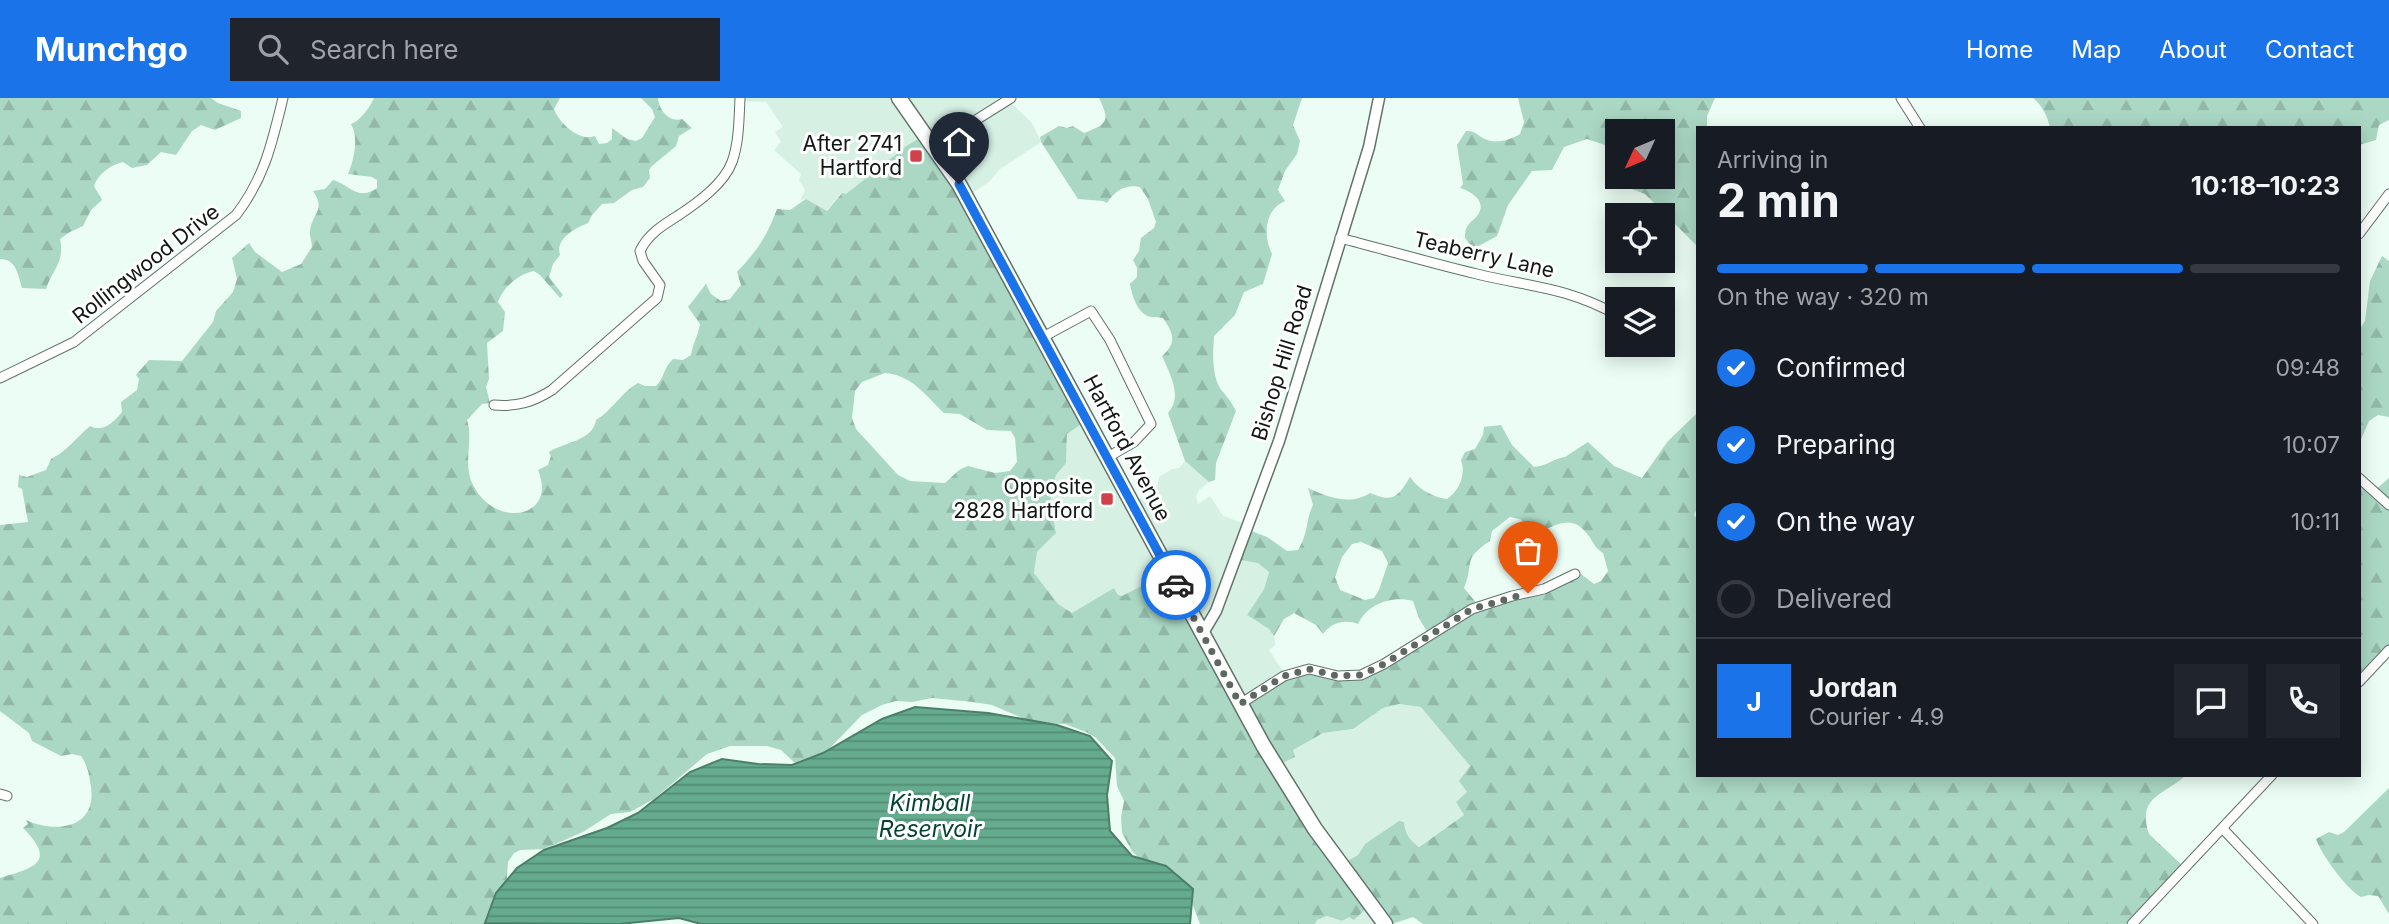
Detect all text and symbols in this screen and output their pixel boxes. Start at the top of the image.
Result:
search box [230,18,720,81]
text: Munchgo [35,29,188,69]
icon: search [254,30,292,68]
text: Search here [310,34,459,65]
text: Home [1966,35,2033,64]
text: Map [2071,35,2121,64]
text: About [2159,35,2227,64]
text: Contact [2265,35,2354,64]
pin [929,112,989,184]
north arrow [1605,119,1675,189]
map controls [1605,119,1675,357]
icon: home [940,123,978,161]
place label: After 2741 Hartford [803,131,902,180]
text: Arriving in [1717,146,1828,174]
marker: After 2741 Hartford [908,148,924,164]
text: 10:18–10:23 [2191,170,2340,201]
text: 2 min [1717,172,1840,228]
street label: Rollingwood Drive [67,199,224,329]
button: locate [1605,203,1675,273]
street label: Teaberry Lane [1411,226,1557,283]
street label: Bishop Hill Road [1246,282,1317,444]
text: On the way · 320 m [1717,283,1929,311]
button: layers [1605,287,1675,357]
icon: check [1717,349,1755,387]
text: Confirmed [1776,352,1906,383]
text: 09:48 [2276,354,2340,382]
street label: Hartford Avenue [1078,370,1176,525]
icon: check [1717,426,1755,464]
text: Preparing [1776,429,1896,460]
text: 10:07 [2282,431,2340,459]
place label: Opposite 2828 Hartford [953,474,1093,523]
marker: Opposite 2828 Hartford [1099,491,1115,507]
icon: check [1717,503,1755,541]
text: On the way [1776,506,1915,537]
text: 10:11 [2291,508,2340,536]
pin [1498,521,1558,593]
icon: bag [1509,532,1547,570]
courier [1141,550,1211,620]
icon: car [1157,566,1195,604]
text: Delivered [1776,583,1892,614]
button: chat [2174,664,2248,738]
button: phone [2266,664,2340,738]
text: Jordan [1809,672,1898,703]
text: J [1746,686,1762,717]
text: Courier · 4.9 [1809,703,1944,731]
water label: Kimball Reservoir [879,789,983,843]

